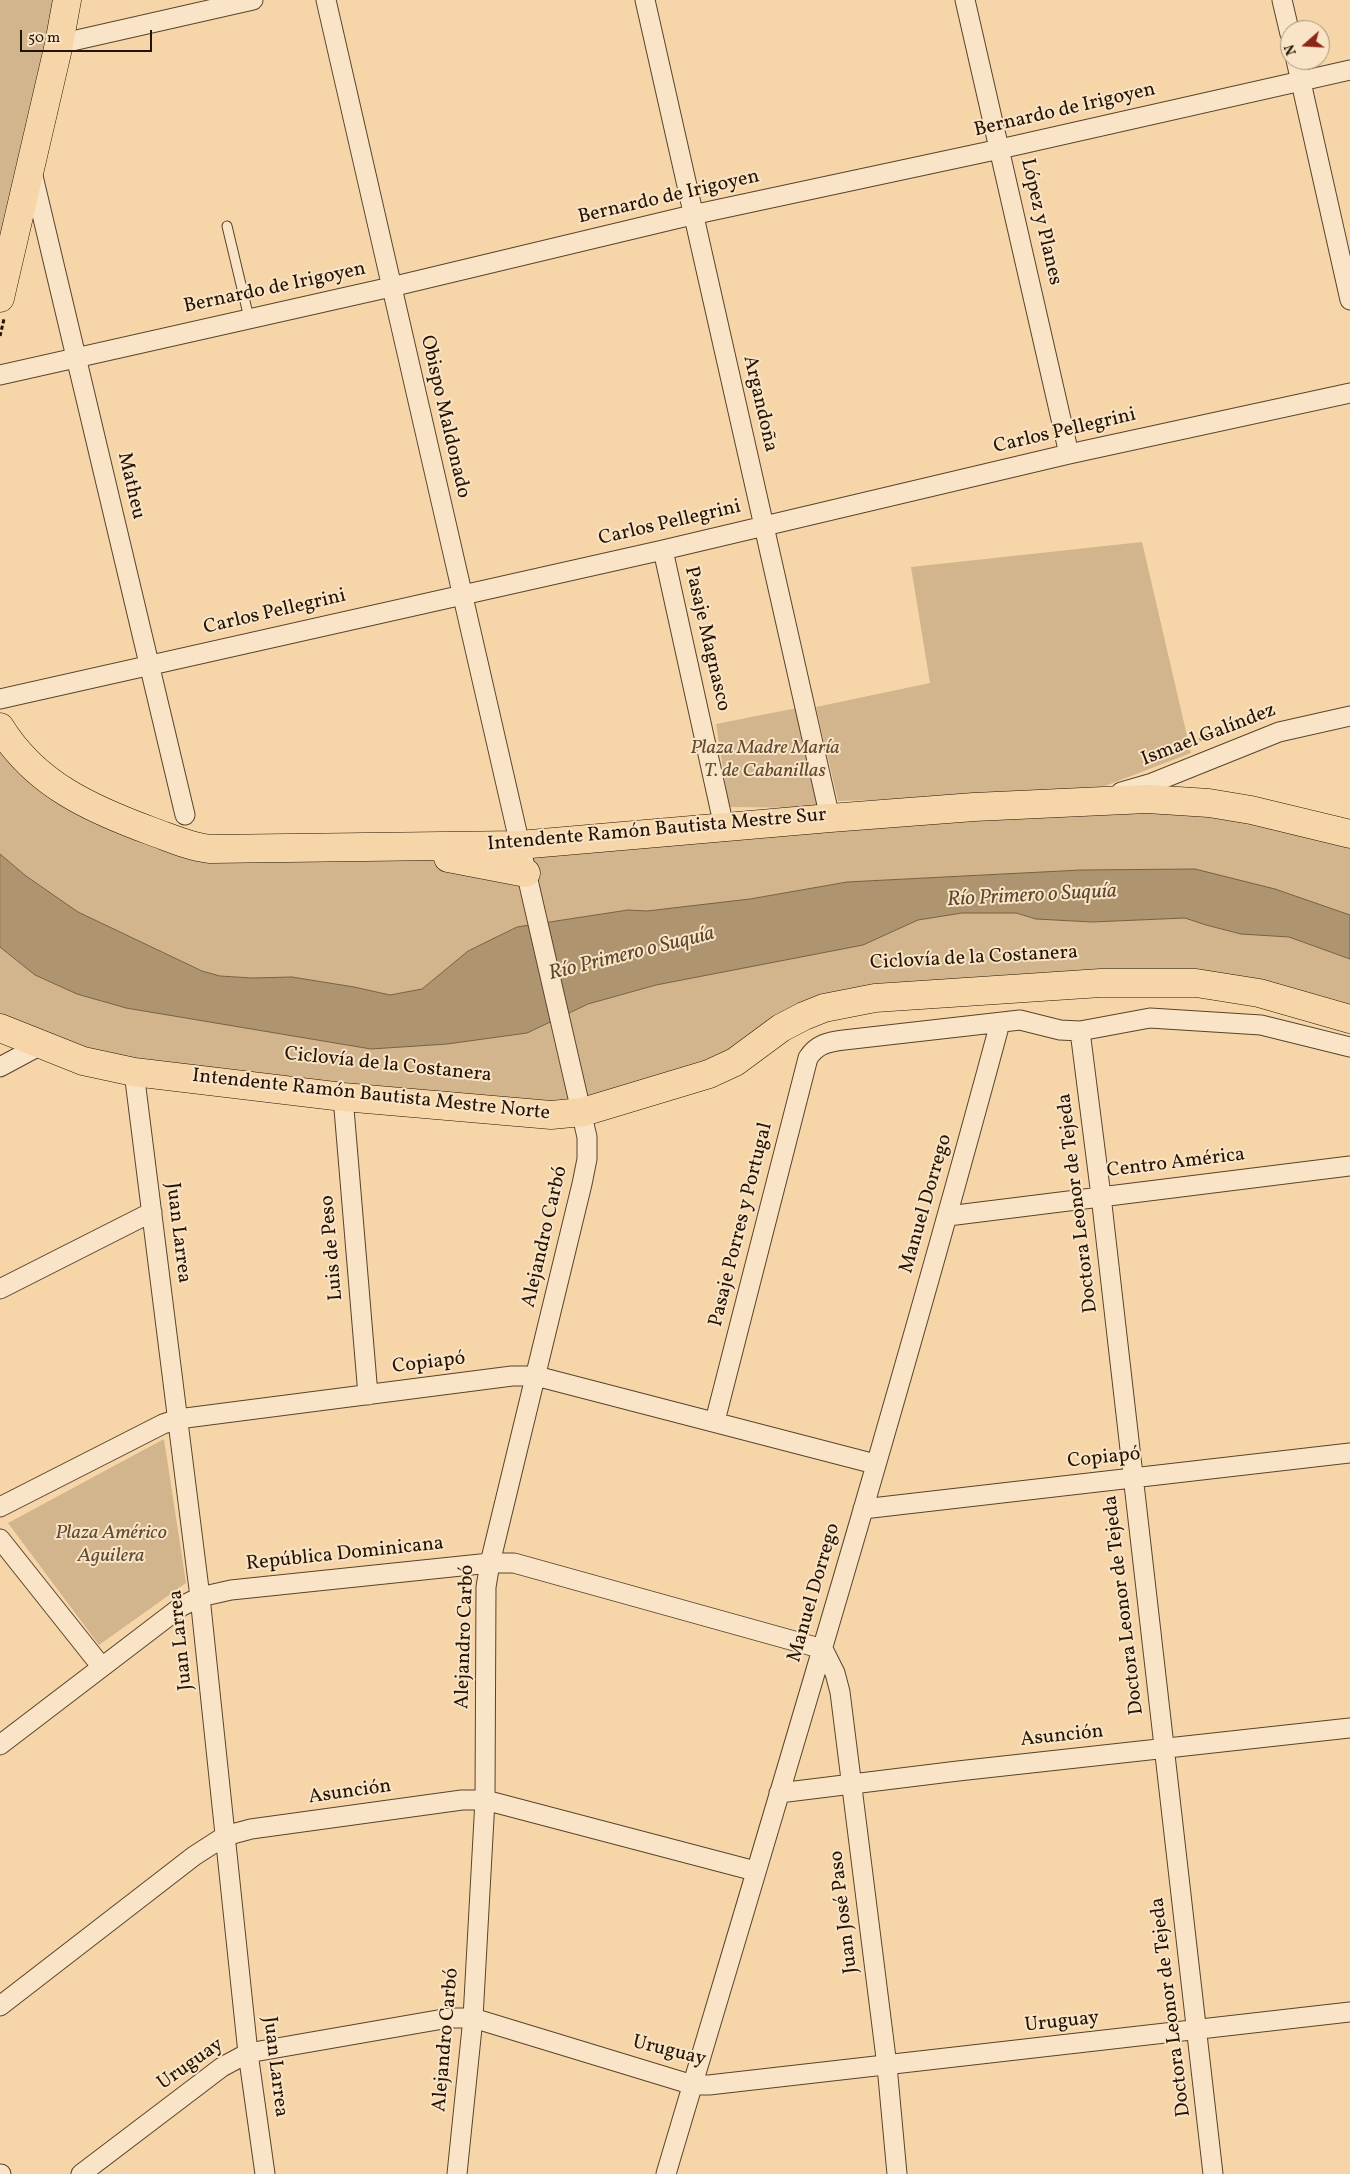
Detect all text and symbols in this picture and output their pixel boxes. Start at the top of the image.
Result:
scale bar [22,20,155,52]
north arrow [1280,20,1330,70]
text: 50 m [28,28,60,49]
text: N [1281,42,1302,58]
street label: Bernardo de Irigoyen [972,78,1158,144]
street label: López y Planes [1014,156,1066,288]
street label: Bernardo de Irigoyen [576,165,762,231]
street label: Bernardo de Irigoyen [182,258,368,320]
street label: Obispo Maldonado [414,333,474,501]
street label: Argandoña [736,353,782,455]
street label: Carlos Pellegrini [992,404,1138,460]
street label: Matheu [111,450,149,522]
street label: Carlos Pellegrini [597,496,743,552]
street label: Pasaje Magnasco [678,564,734,714]
street label: Carlos Pellegrini [202,585,348,641]
street label: Ismael Galíndez [1138,699,1280,773]
park label: Plaza Madre María T. de Cabanillas [690,737,840,784]
street label: Intendente Ramón Bautista Mestre Sur [486,804,828,858]
water label: Río Primero o Suquía [946,880,1118,914]
water label: Río Primero o Suquía [546,922,718,988]
street label: Ciclovía de la Costanera [869,942,1079,976]
street label: Ciclovía de la Costanera [283,1043,493,1089]
street label: Intendente Ramón Bautista Mestre Norte [191,1065,551,1127]
street label: Doctora Leonor de Tejeda [1054,1092,1104,1314]
street label: Pasaje Porres y Portugal [705,1120,779,1330]
street label: Manuel Dorrego [896,1132,958,1276]
street label: Centro América [1106,1144,1246,1184]
street label: Alejandro Carbó [518,1164,574,1310]
street label: Juan Larrea [159,1181,195,1285]
street label: Luis de Peso [316,1194,350,1302]
street label: Copiapó [391,1348,467,1380]
street label: Copiapó [1066,1443,1142,1475]
street label: Doctora Leonor de Tejeda [1100,1494,1150,1716]
street label: Manuel Dorrego [784,1521,846,1665]
park label: Plaza Américo Aguilera [55,1522,167,1569]
street label: República Dominicana [245,1533,445,1577]
street label: Alejandro Carbó [451,1564,481,1710]
street label: Juan Larrea [165,1588,199,1692]
street label: Asunción [1019,1721,1105,1753]
street label: Asunción [307,1775,393,1811]
street label: Juan José Paso [826,1849,864,1975]
street label: Doctora Leonor de Tejeda [1147,1896,1197,2118]
street label: Alejandro Carbó [429,1967,465,2113]
street label: Uruguay [1024,2007,1100,2039]
street label: Juan Larrea [256,2015,292,2119]
street label: Uruguay [630,2031,708,2073]
street label: Uruguay [153,2034,229,2096]

